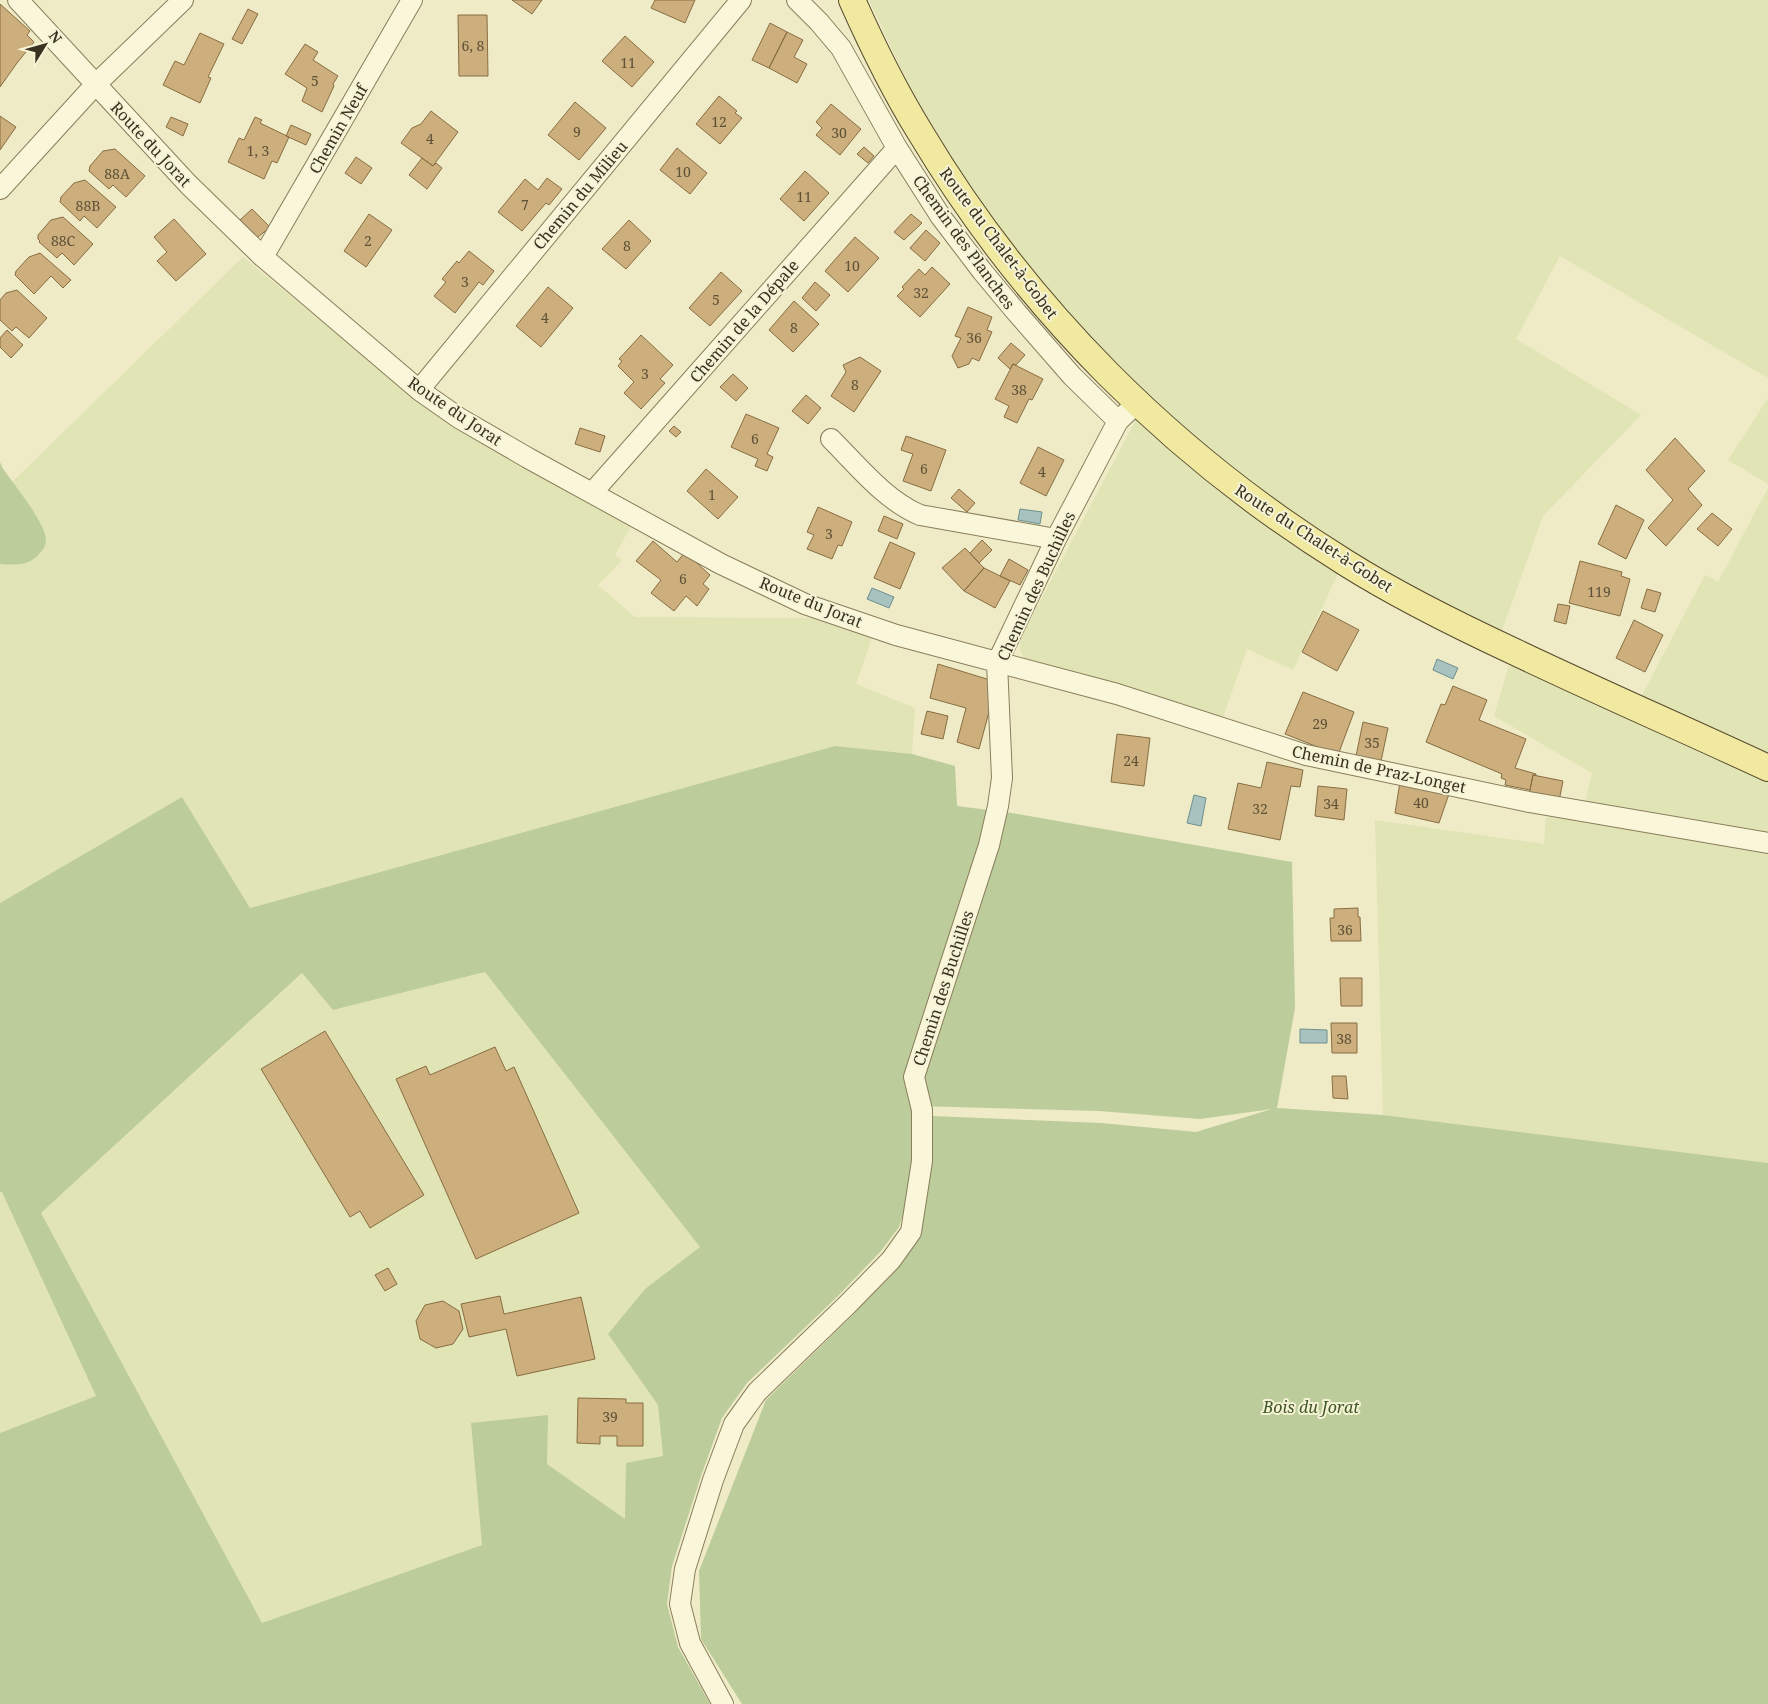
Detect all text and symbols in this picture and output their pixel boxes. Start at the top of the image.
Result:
north arrow [20,20,70,70]
text: N [45,27,67,47]
house number: 6, 8 [462,36,485,55]
house number: 11 [620,53,636,72]
house number: 5 [311,71,319,90]
street label: Chemin Neuf [303,78,374,178]
street label: Route du Jorat [106,97,197,192]
house number: 12 [711,112,727,131]
house number: 9 [573,122,581,141]
house number: 30 [831,123,847,142]
house number: 4 [426,129,434,148]
street label: Chemin du Milieu [528,136,632,254]
house number: 1, 3 [247,141,270,160]
house number: 10 [675,162,691,181]
street label: Route du Chalet-à-Gobet [935,163,1063,323]
house number: 88A [104,164,130,183]
street label: Chemin des Planches [908,170,1020,314]
house number: 11 [796,187,812,206]
house number: 7 [521,195,529,214]
house number: 88B [76,196,100,215]
house number: 88C [51,231,76,250]
house number: 2 [364,231,372,250]
house number: 8 [623,236,631,255]
street label: Chemin de la Dépale [684,255,804,387]
house number: 10 [844,256,860,275]
house number: 3 [461,272,469,291]
house number: 32 [913,283,929,302]
house number: 5 [712,290,720,309]
house number: 4 [541,308,549,327]
house number: 8 [790,318,798,337]
house number: 36 [966,328,982,347]
house number: 3 [641,364,649,383]
street label: Route du Jorat [404,371,507,451]
house number: 8 [851,375,859,394]
house number: 38 [1011,380,1027,399]
house number: 6 [751,429,759,448]
house number: 6 [920,459,928,478]
house number: 4 [1038,462,1046,481]
street label: Route du Chalet-à-Gobet [1231,479,1398,598]
house number: 1 [708,485,716,504]
street label: Chemin des Buchilles [992,508,1080,664]
house number: 3 [825,524,833,543]
house number: 6 [679,569,687,588]
street label: Route du Jorat [756,571,866,633]
house number: 119 [1587,582,1611,601]
house number: 29 [1312,714,1328,733]
house number: 35 [1364,733,1380,752]
street label: Chemin de Praz-Longet [1290,740,1468,798]
house number: 24 [1123,751,1139,770]
house number: 40 [1413,793,1429,812]
house number: 34 [1323,794,1339,813]
house number: 32 [1252,799,1268,818]
street label: Chemin des Buchilles [907,907,979,1069]
house number: 36 [1337,920,1353,939]
house number: 38 [1336,1029,1352,1048]
park label: Bois du Jorat [1262,1396,1359,1418]
house number: 39 [602,1407,618,1426]

